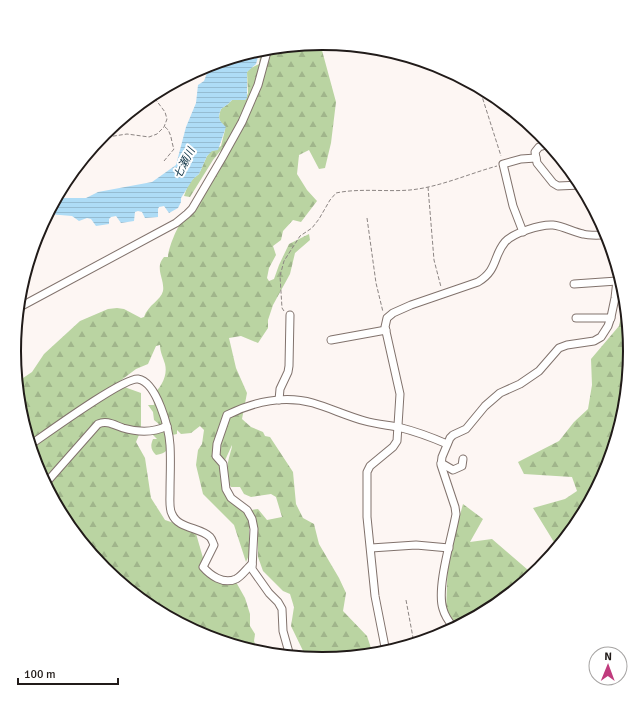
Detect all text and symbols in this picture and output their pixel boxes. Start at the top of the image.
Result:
water label: 七瀬川 [171,145,198,181]
north arrow [588,646,628,686]
text: N [604,650,612,663]
scale bar [18,660,118,686]
text: 100 m [24,667,56,682]

